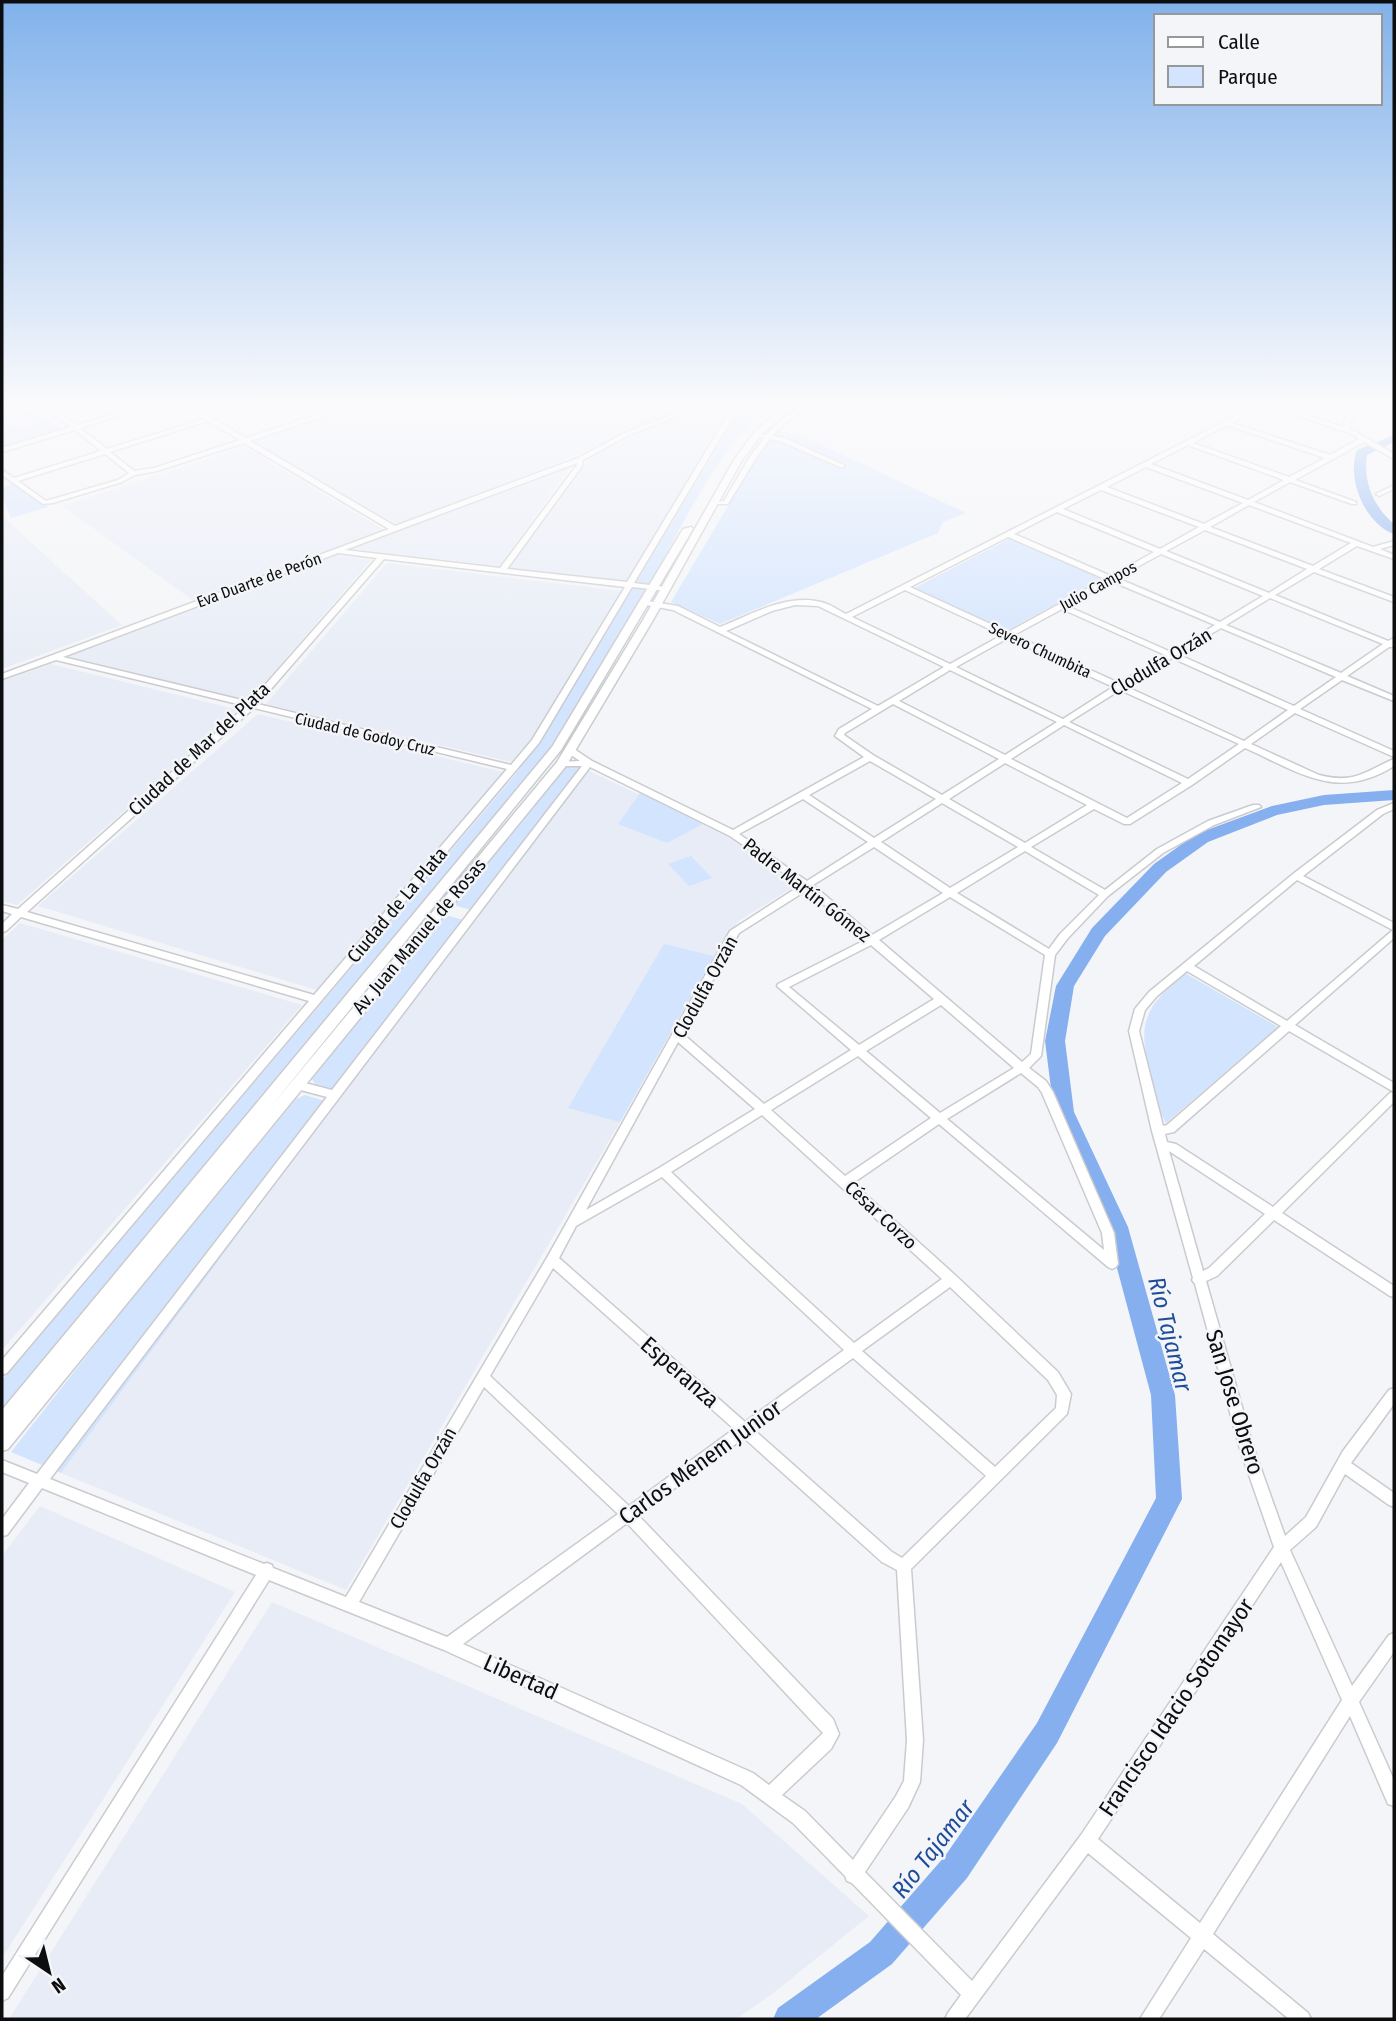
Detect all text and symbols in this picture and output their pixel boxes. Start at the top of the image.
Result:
legend [1154,14,1382,105]
text: Calle [1218,29,1260,55]
text: Parque [1218,64,1278,90]
street label: Eva Duarte de Perón [194,549,324,611]
street label: Julio Campos [1056,557,1140,615]
street label: Severo Chumbita [986,618,1094,682]
street label: Clodulfa Orzán [1106,623,1216,701]
street label: Ciudad de Mar del Plata [124,678,274,820]
street label: Ciudad de Godoy Cruz [293,709,437,759]
street label: Padre Martín Gómez [739,833,876,947]
street label: Ciudad de La Plata [342,842,452,968]
street label: Av. Juan Manuel de Rosas [347,853,491,1019]
street label: Clodulfa Orzán [667,932,743,1042]
street label: César Corzo [840,1176,922,1254]
water label: Río Tajamar [1142,1274,1198,1395]
street label: San Jose Obrero [1200,1326,1270,1478]
street label: Esperanza [635,1330,725,1414]
street label: Carlos Ménem Junior [613,1393,787,1531]
street label: Clodulfa Orzán [385,1423,461,1533]
street label: Francisco Idacio Sotomayor [1093,1593,1259,1821]
street label: Libertad [479,1648,563,1706]
water label: Río Tajamar [886,1794,980,1904]
north arrow [14,1937,84,2007]
text: N [47,1973,70,1998]

